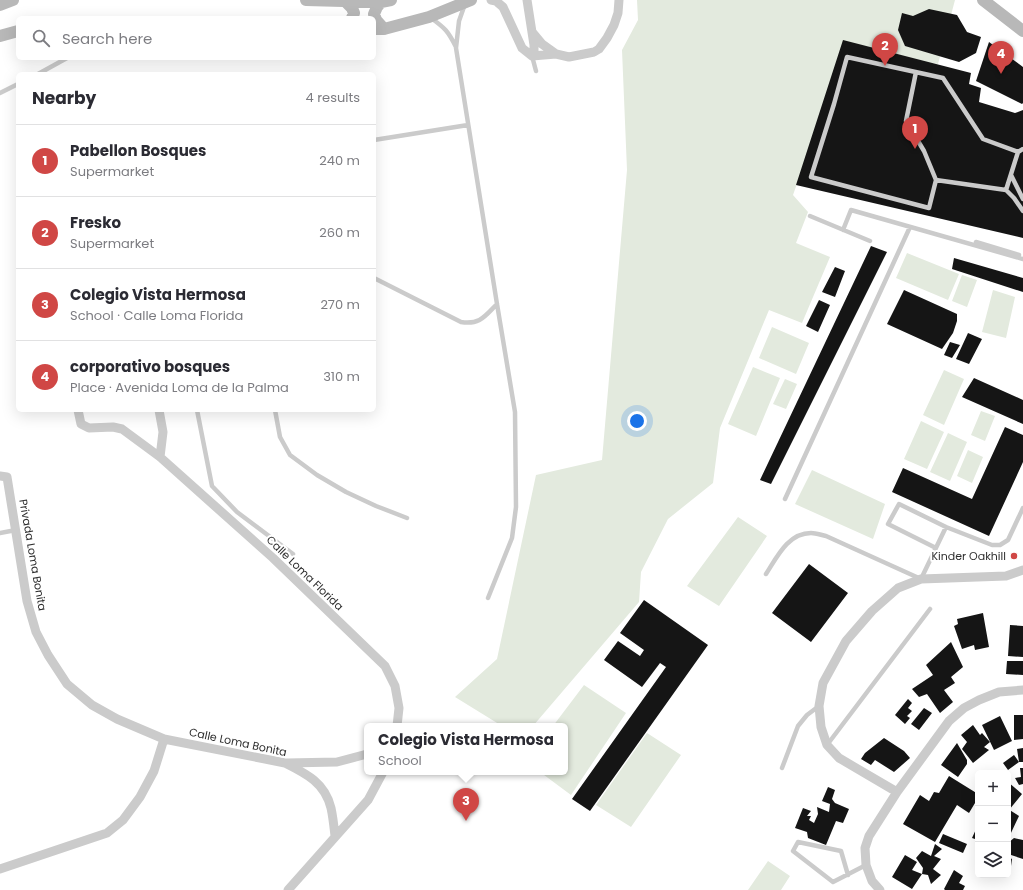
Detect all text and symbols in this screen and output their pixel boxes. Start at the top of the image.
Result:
search box [16,16,376,60]
icon: search [30,27,52,49]
text: Search here [62,28,152,49]
pin: 2 [872,33,898,66]
pin: 4 [988,41,1014,74]
text: Nearby [32,86,96,110]
text: 4 results [306,88,360,107]
pin: 1 [902,116,928,149]
text: Pabellon Bosques [70,140,206,161]
text: 1 [43,151,47,170]
text: 240 m [319,151,360,170]
text: Supermarket [70,162,154,181]
text: Fresko [70,212,121,233]
text: 2 [41,223,49,242]
text: 260 m [319,223,360,242]
text: Supermarket [70,234,154,253]
text: Colegio Vista Hermosa [70,284,246,305]
text: 3 [41,295,49,314]
text: 270 m [320,295,360,314]
text: School · Calle Loma Florida [70,306,243,325]
text: corporativo bosques [70,356,230,377]
text: 4 [41,367,49,386]
text: 310 m [323,367,360,386]
text: Place · Avenida Loma de la Palma [70,378,289,397]
your location [627,411,647,431]
street label: Privada Loma Bonita [15,498,51,612]
street label: Calle Loma Florida [263,532,347,614]
place label: Kinder Oakhill [931,548,1006,564]
marker: Kinder Oakhill [1009,551,1019,561]
popup [364,723,568,775]
street label: Calle Loma Bonita [188,724,288,760]
text: Colegio Vista Hermosa [378,729,554,750]
text: School [378,751,422,770]
map controls [975,770,1011,878]
button: + [975,770,1011,806]
pin: 3 [453,788,479,821]
button: − [975,806,1011,842]
button: layers [975,842,1011,878]

